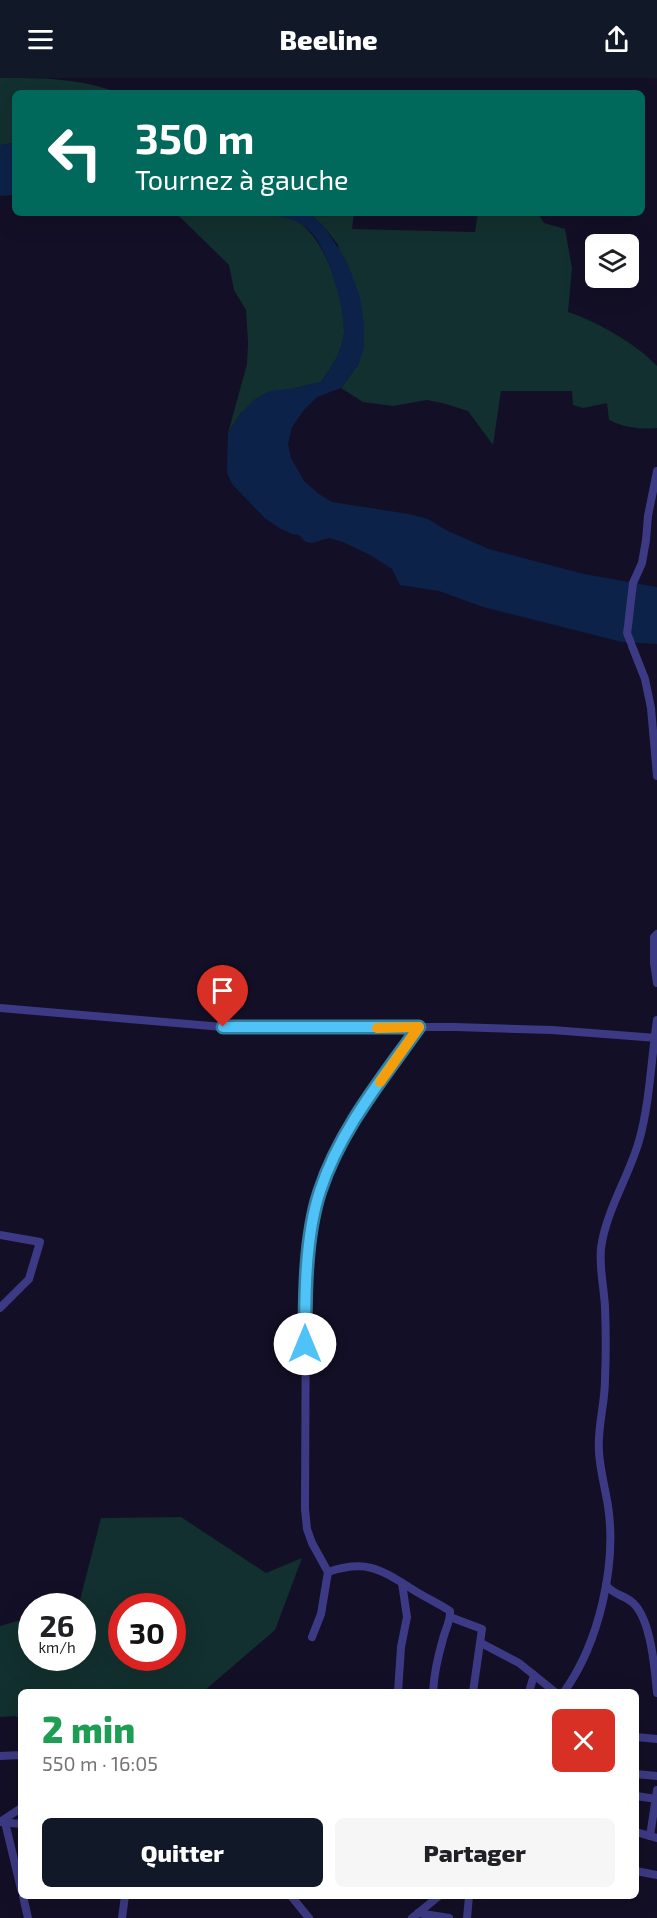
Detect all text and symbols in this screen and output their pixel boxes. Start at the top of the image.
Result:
icon: menu [24,23,57,56]
text: Beeline [279,23,378,55]
icon: share [600,23,633,56]
text: 350 m [135,112,255,162]
icon: left [36,114,114,192]
text: Tournez à gauche [135,163,349,195]
map controls [585,234,639,288]
button: layers [585,234,639,288]
pin [197,965,248,1027]
icon: arrive [206,974,239,1007]
position arrow [273,1312,337,1376]
speed limit sign: 30 [108,1593,186,1671]
text: 26 [39,1607,75,1643]
text: km/h [38,1638,76,1656]
text: 2 min [42,1707,135,1750]
button: close [552,1709,615,1772]
text: 550 m · 16:05 [42,1751,158,1775]
button: Quitter [42,1818,323,1887]
button: Partager [335,1818,615,1887]

